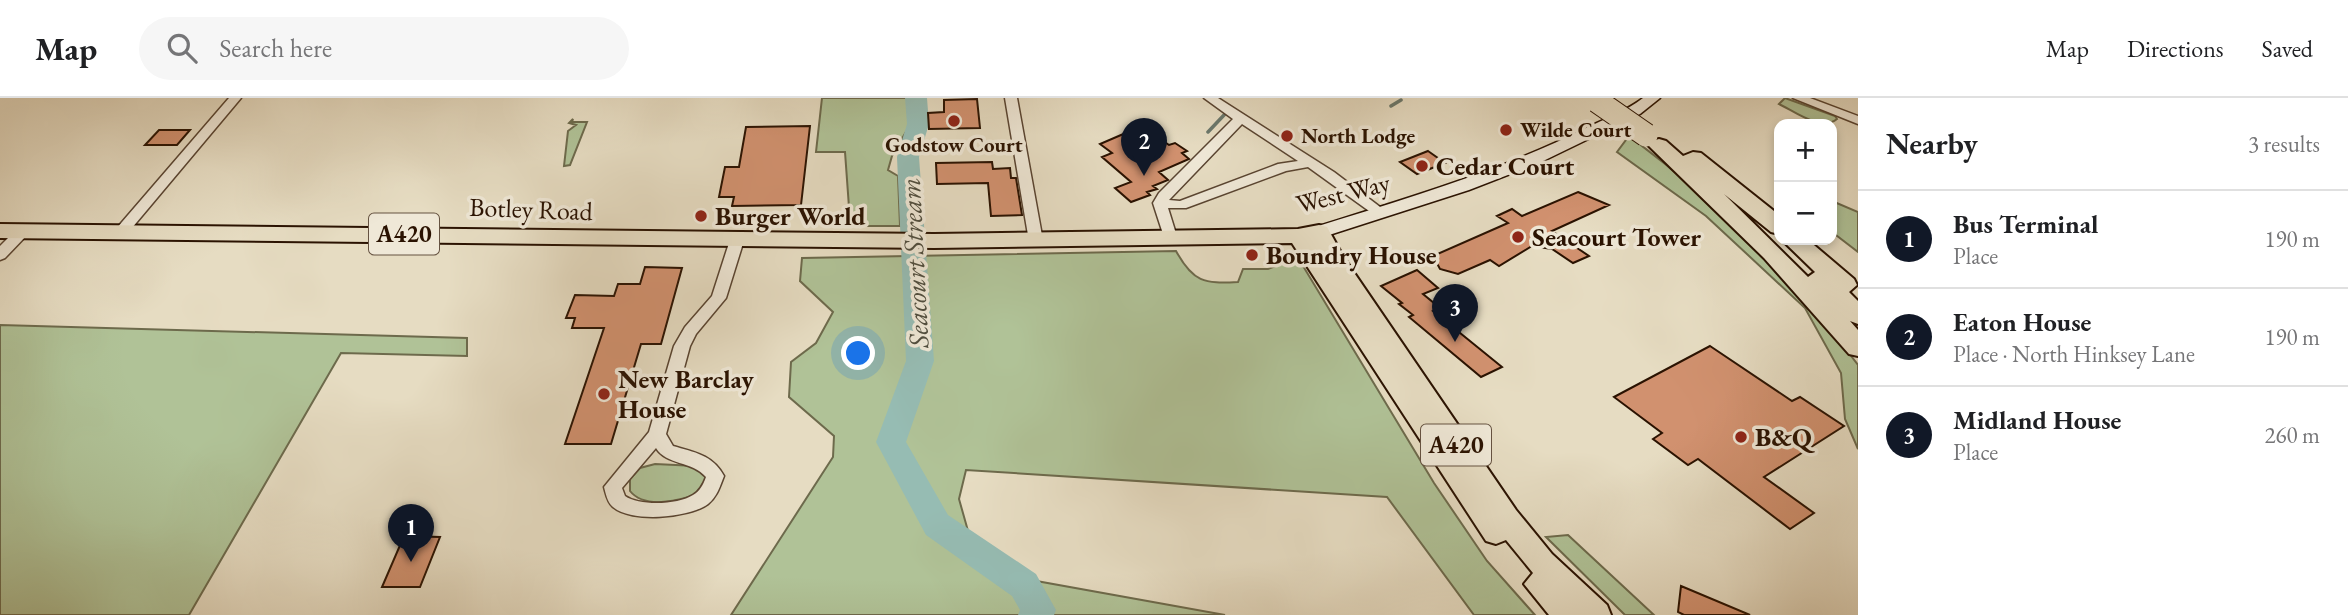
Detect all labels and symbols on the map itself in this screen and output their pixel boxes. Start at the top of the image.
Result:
marker: Godstow Court [946,113,962,129]
place label: Wilde Court [1520,116,1631,143]
pin: 2 [1121,118,1167,176]
place label: North Lodge [1301,122,1415,149]
marker: Wilde Court [1498,122,1514,138]
marker: North Lodge [1279,128,1295,144]
place label: Godstow Court [885,131,1023,158]
place label: Cedar Court [1436,149,1575,183]
marker: Cedar Court [1414,158,1430,174]
street label: West Way [1292,165,1394,221]
water label: Seacourt Stream [892,177,936,350]
street label: Botley Road [469,190,594,228]
place label: Burger World [715,199,866,233]
marker: Burger World [693,208,709,224]
road number: A420 [369,214,439,254]
place label: Seacourt Tower [1532,220,1701,254]
marker: Seacourt Tower [1510,229,1526,245]
place label: Boundry House [1266,238,1437,272]
marker: Boundry House [1244,247,1260,263]
pin: 3 [1432,284,1478,342]
your location [841,336,875,370]
place label: New Barclay House [618,362,754,426]
marker: New Barclay House [596,386,612,402]
place label: B&Q [1755,420,1815,454]
road number: A420 [1421,424,1491,466]
marker: B&Q [1733,429,1749,445]
pin: 1 [388,504,434,562]

